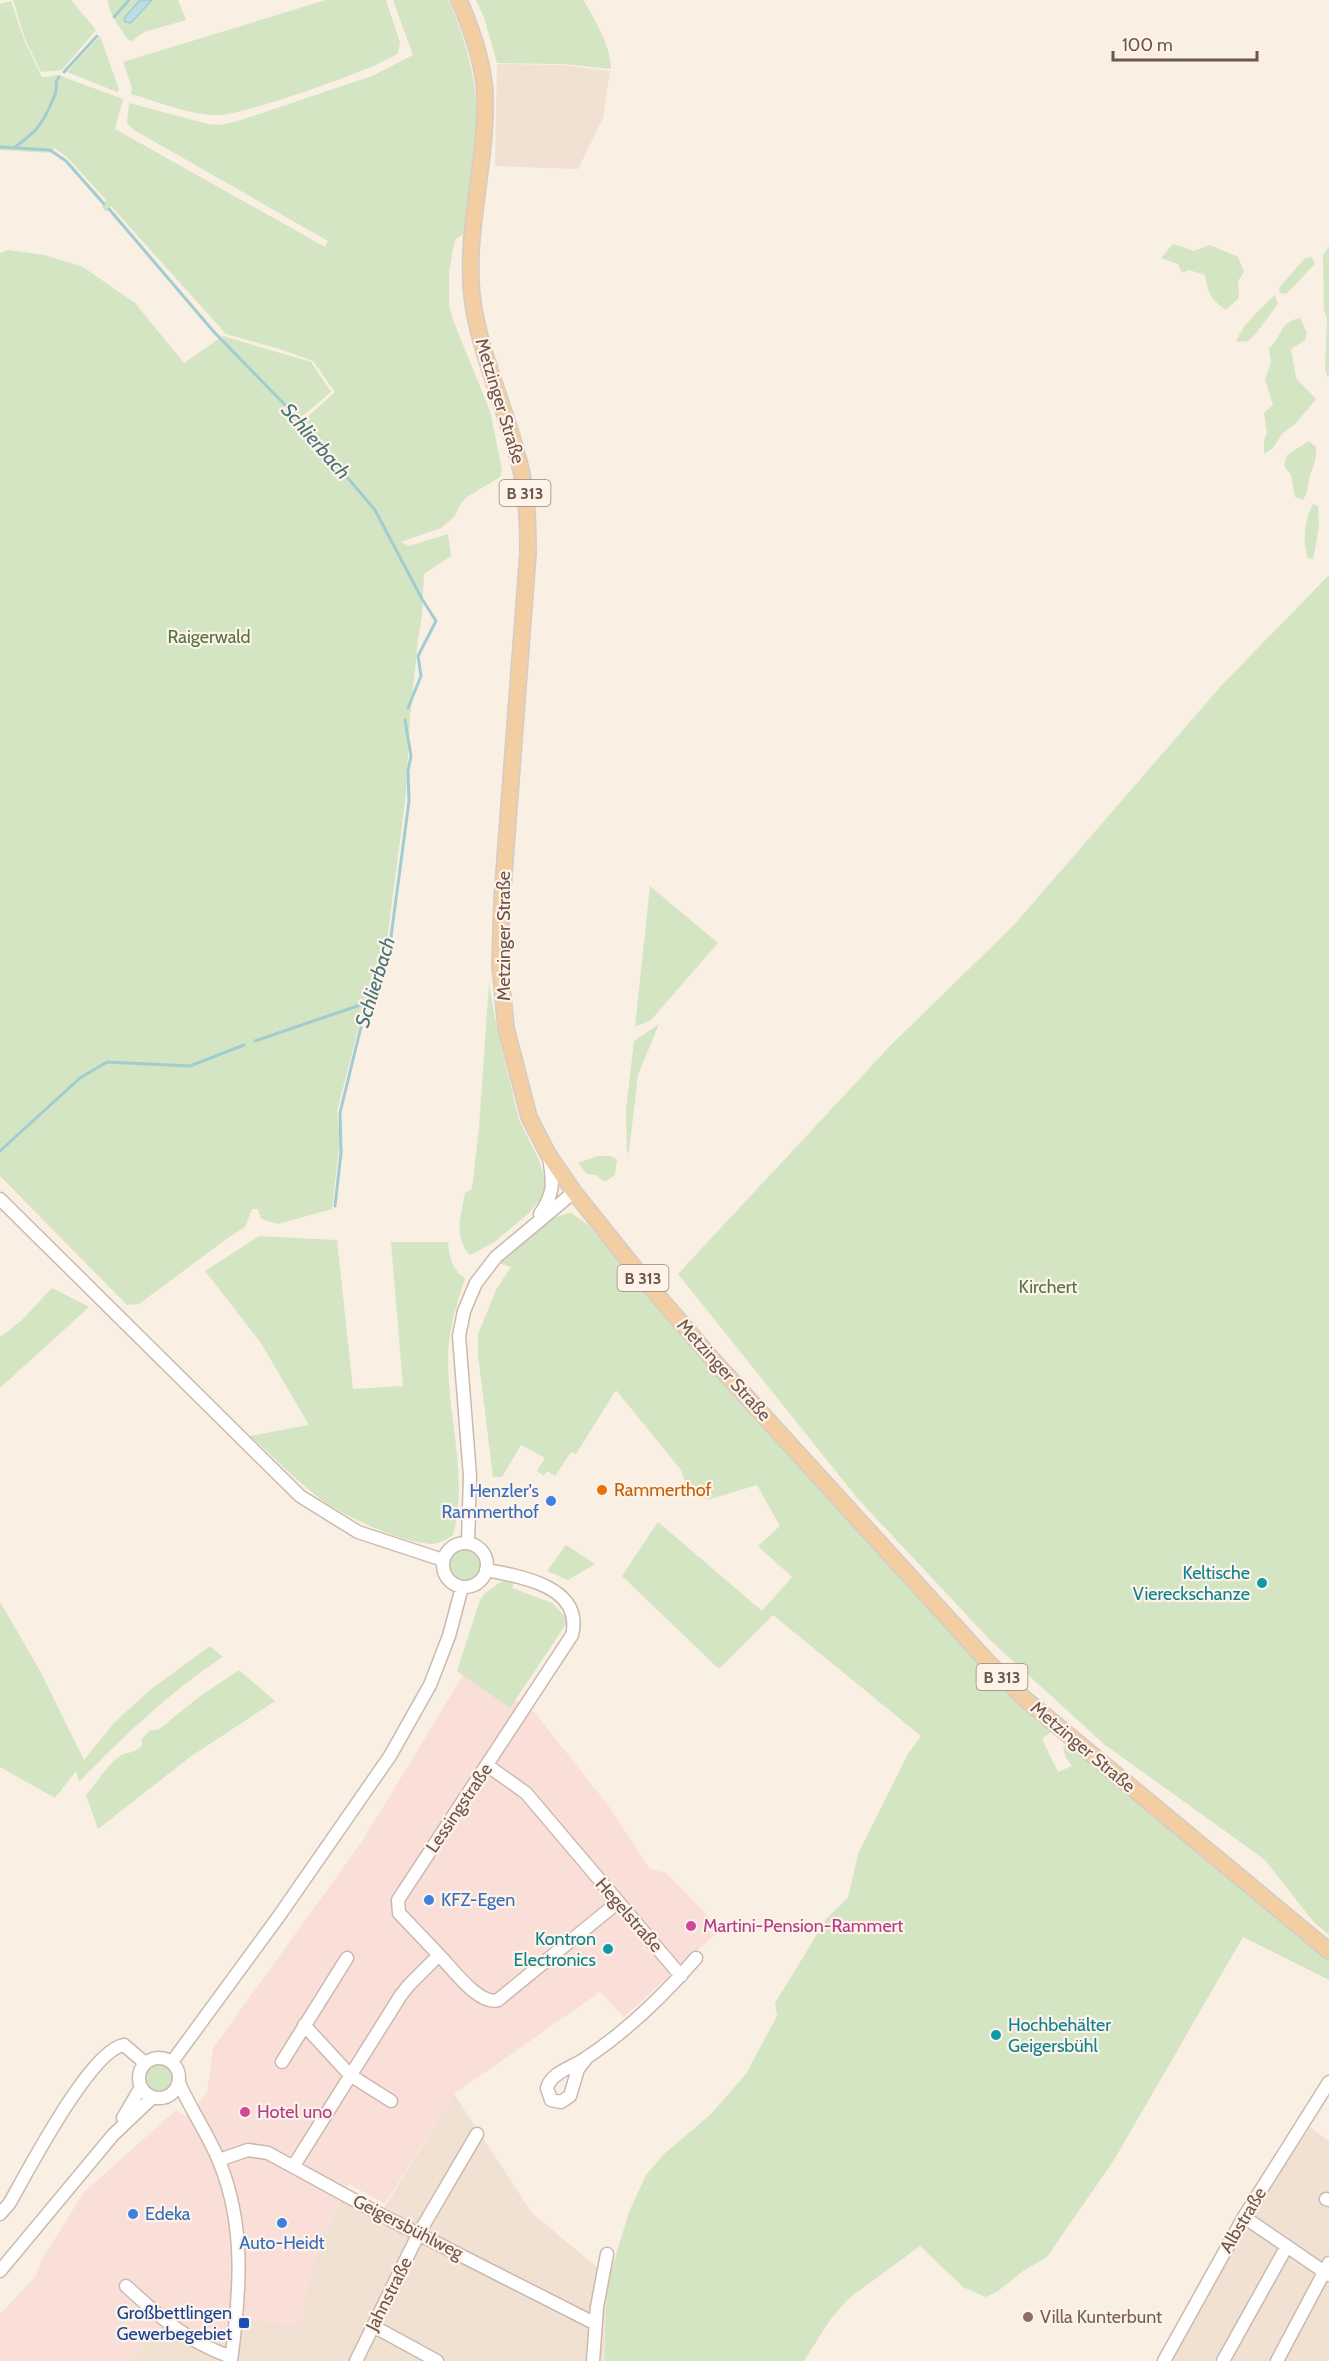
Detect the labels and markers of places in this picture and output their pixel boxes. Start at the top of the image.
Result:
place label: Rammerthof [614,1479,712,1501]
place label: Henzler's Rammerthof [442,1480,539,1523]
marker: Rammerthof [595,1483,609,1497]
marker: Henzler's Rammerthof [544,1494,558,1508]
place label: Keltische Viereckschanze [1133,1562,1250,1605]
marker: Keltische Viereckschanze [1255,1576,1269,1590]
place label: KFZ-Egen [441,1889,515,1911]
marker: KFZ-Egen [422,1893,436,1907]
place label: Martini-Pension-Rammert [703,1915,903,1937]
marker: Martini-Pension-Rammert [684,1919,698,1933]
place label: Kontron Electronics [514,1928,596,1971]
marker: Kontron Electronics [601,1942,615,1956]
place label: Hochbehälter Geigersbühl [1008,2014,1111,2057]
marker: Hochbehälter Geigersbühl [989,2028,1003,2042]
place label: Hotel uno [257,2101,332,2123]
marker: Hotel uno [238,2105,252,2119]
place label: Edeka [145,2203,191,2225]
marker: Edeka [126,2207,140,2221]
marker: Auto-Heidt [275,2216,289,2230]
place label: Auto-Heidt [239,2232,325,2254]
place label: Großbettlingen Gewerbegebiet [116,2302,232,2345]
place label: Villa Kunterbunt [1040,2306,1162,2328]
marker: Villa Kunterbunt [1021,2310,1035,2324]
marker: Großbettlingen Gewerbegebiet [237,2316,251,2330]

